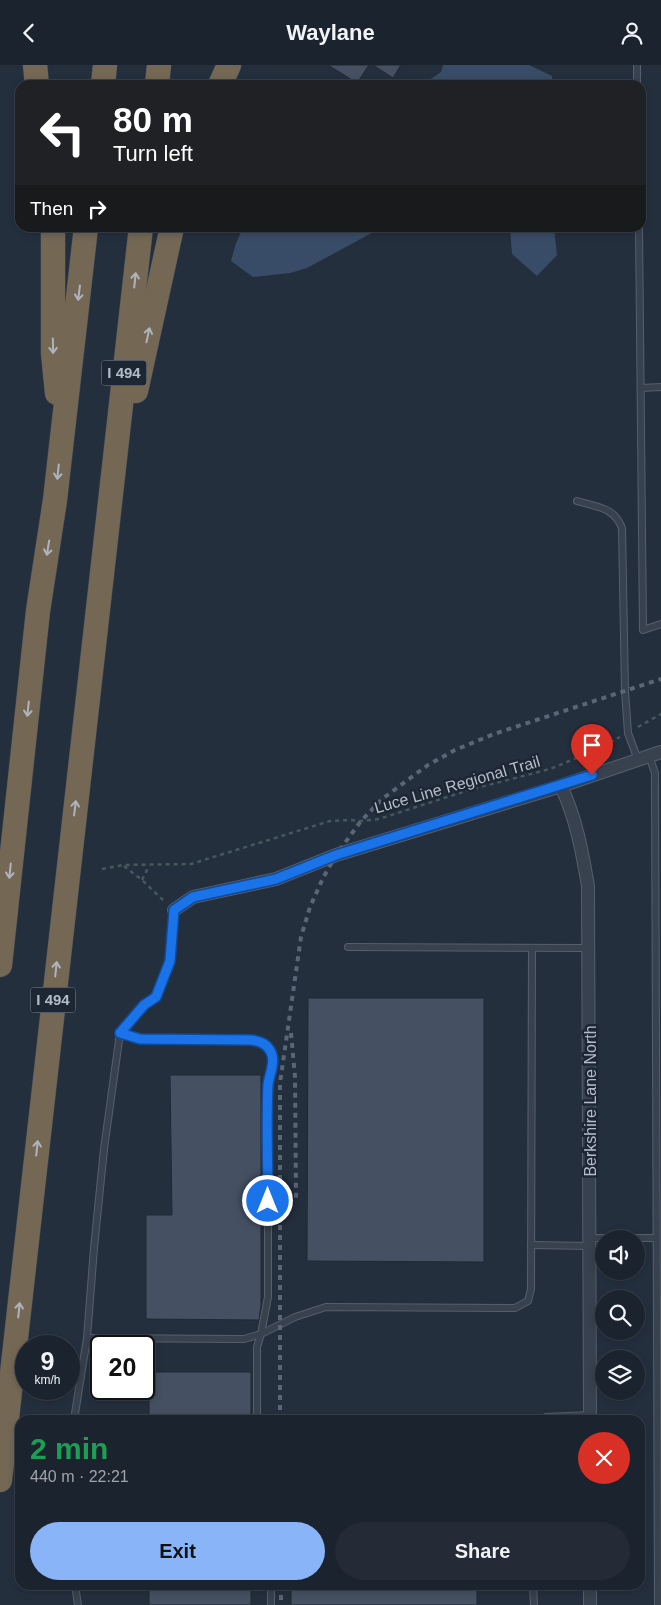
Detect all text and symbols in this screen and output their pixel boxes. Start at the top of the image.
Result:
icon: back [15,19,43,47]
icon: person [618,19,646,47]
text: Waylane [286,20,375,45]
icon: left [30,100,95,165]
text: 80 m [113,100,193,139]
text: Turn left [113,141,193,166]
icon: right [83,195,111,223]
text: Then [30,198,73,219]
one-way arrow [130,272,140,288]
one-way arrow [74,285,84,301]
one-way arrow [144,327,153,343]
one-way arrow [49,338,58,354]
road number: I 494 [102,361,146,385]
one-way arrow [53,464,63,480]
one-way arrow [42,540,52,556]
one-way arrow [23,701,33,717]
pin [571,724,613,775]
icon: arrive [578,731,606,759]
street label: Luce Line Regional Trail [372,753,542,816]
one-way arrow [70,800,80,816]
one-way arrow [5,862,15,878]
one-way arrow [51,962,61,978]
road number: I 494 [30,987,76,1013]
street label: Berkshire Lane North [582,1025,599,1177]
one-way arrow [32,1141,42,1157]
position arrow [241,1174,293,1226]
map controls [595,1230,645,1400]
button: sound [595,1230,645,1280]
button: search [595,1290,645,1340]
one-way arrow [14,1302,24,1318]
speed limit sign: 20 [90,1335,155,1400]
text: 9 [41,1347,54,1375]
button: layers [595,1350,645,1400]
text: km/h [34,1373,61,1387]
text: 2 min [30,1432,108,1465]
button: close [578,1432,630,1484]
text: 440 m · 22:21 [30,1468,129,1485]
button: Exit [30,1522,325,1580]
button: Share [335,1522,630,1580]

